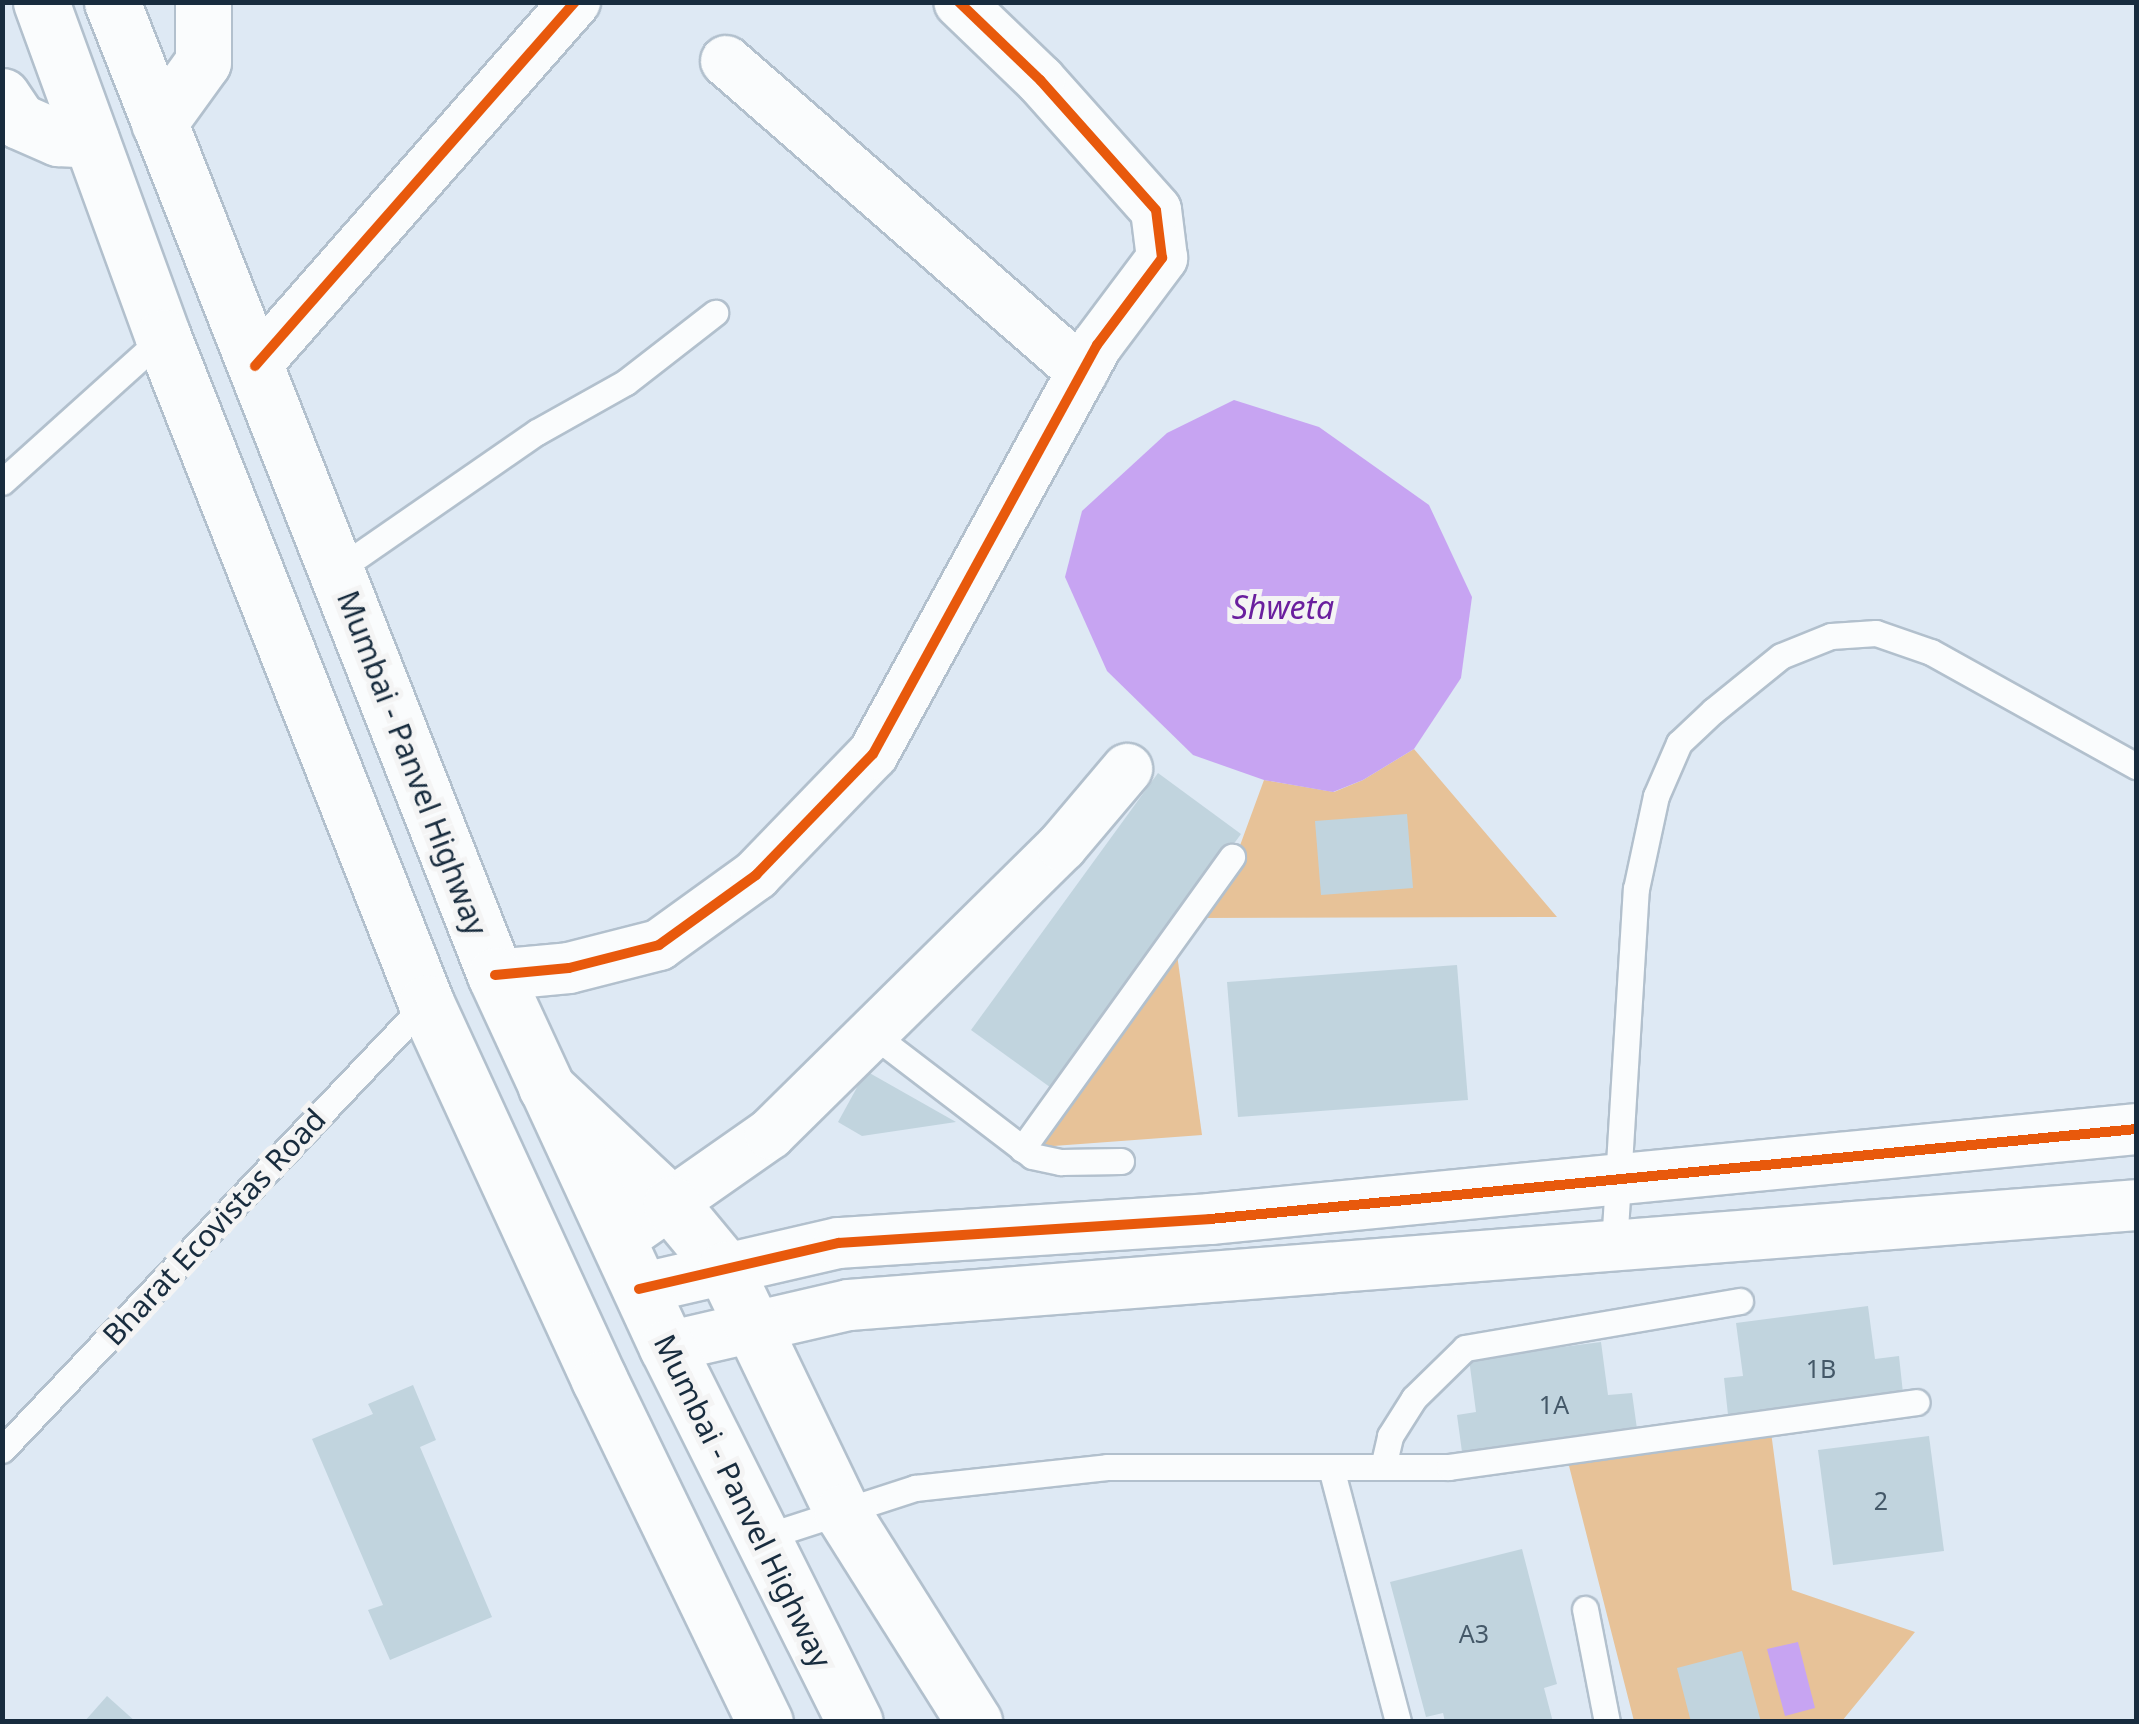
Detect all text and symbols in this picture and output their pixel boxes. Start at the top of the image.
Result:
street label: Mumbai - Panvel Highway [330,586,494,940]
water label: Shweta [1232,588,1334,626]
street label: Bharat Ecovistas Road [95,1101,333,1353]
street label: Mumbai - Panvel Highway [647,1329,839,1673]
house number: 1B [1806,1353,1836,1383]
house number: 1A [1539,1389,1569,1419]
house number: 2 [1874,1485,1888,1515]
house number: A3 [1459,1618,1489,1648]

